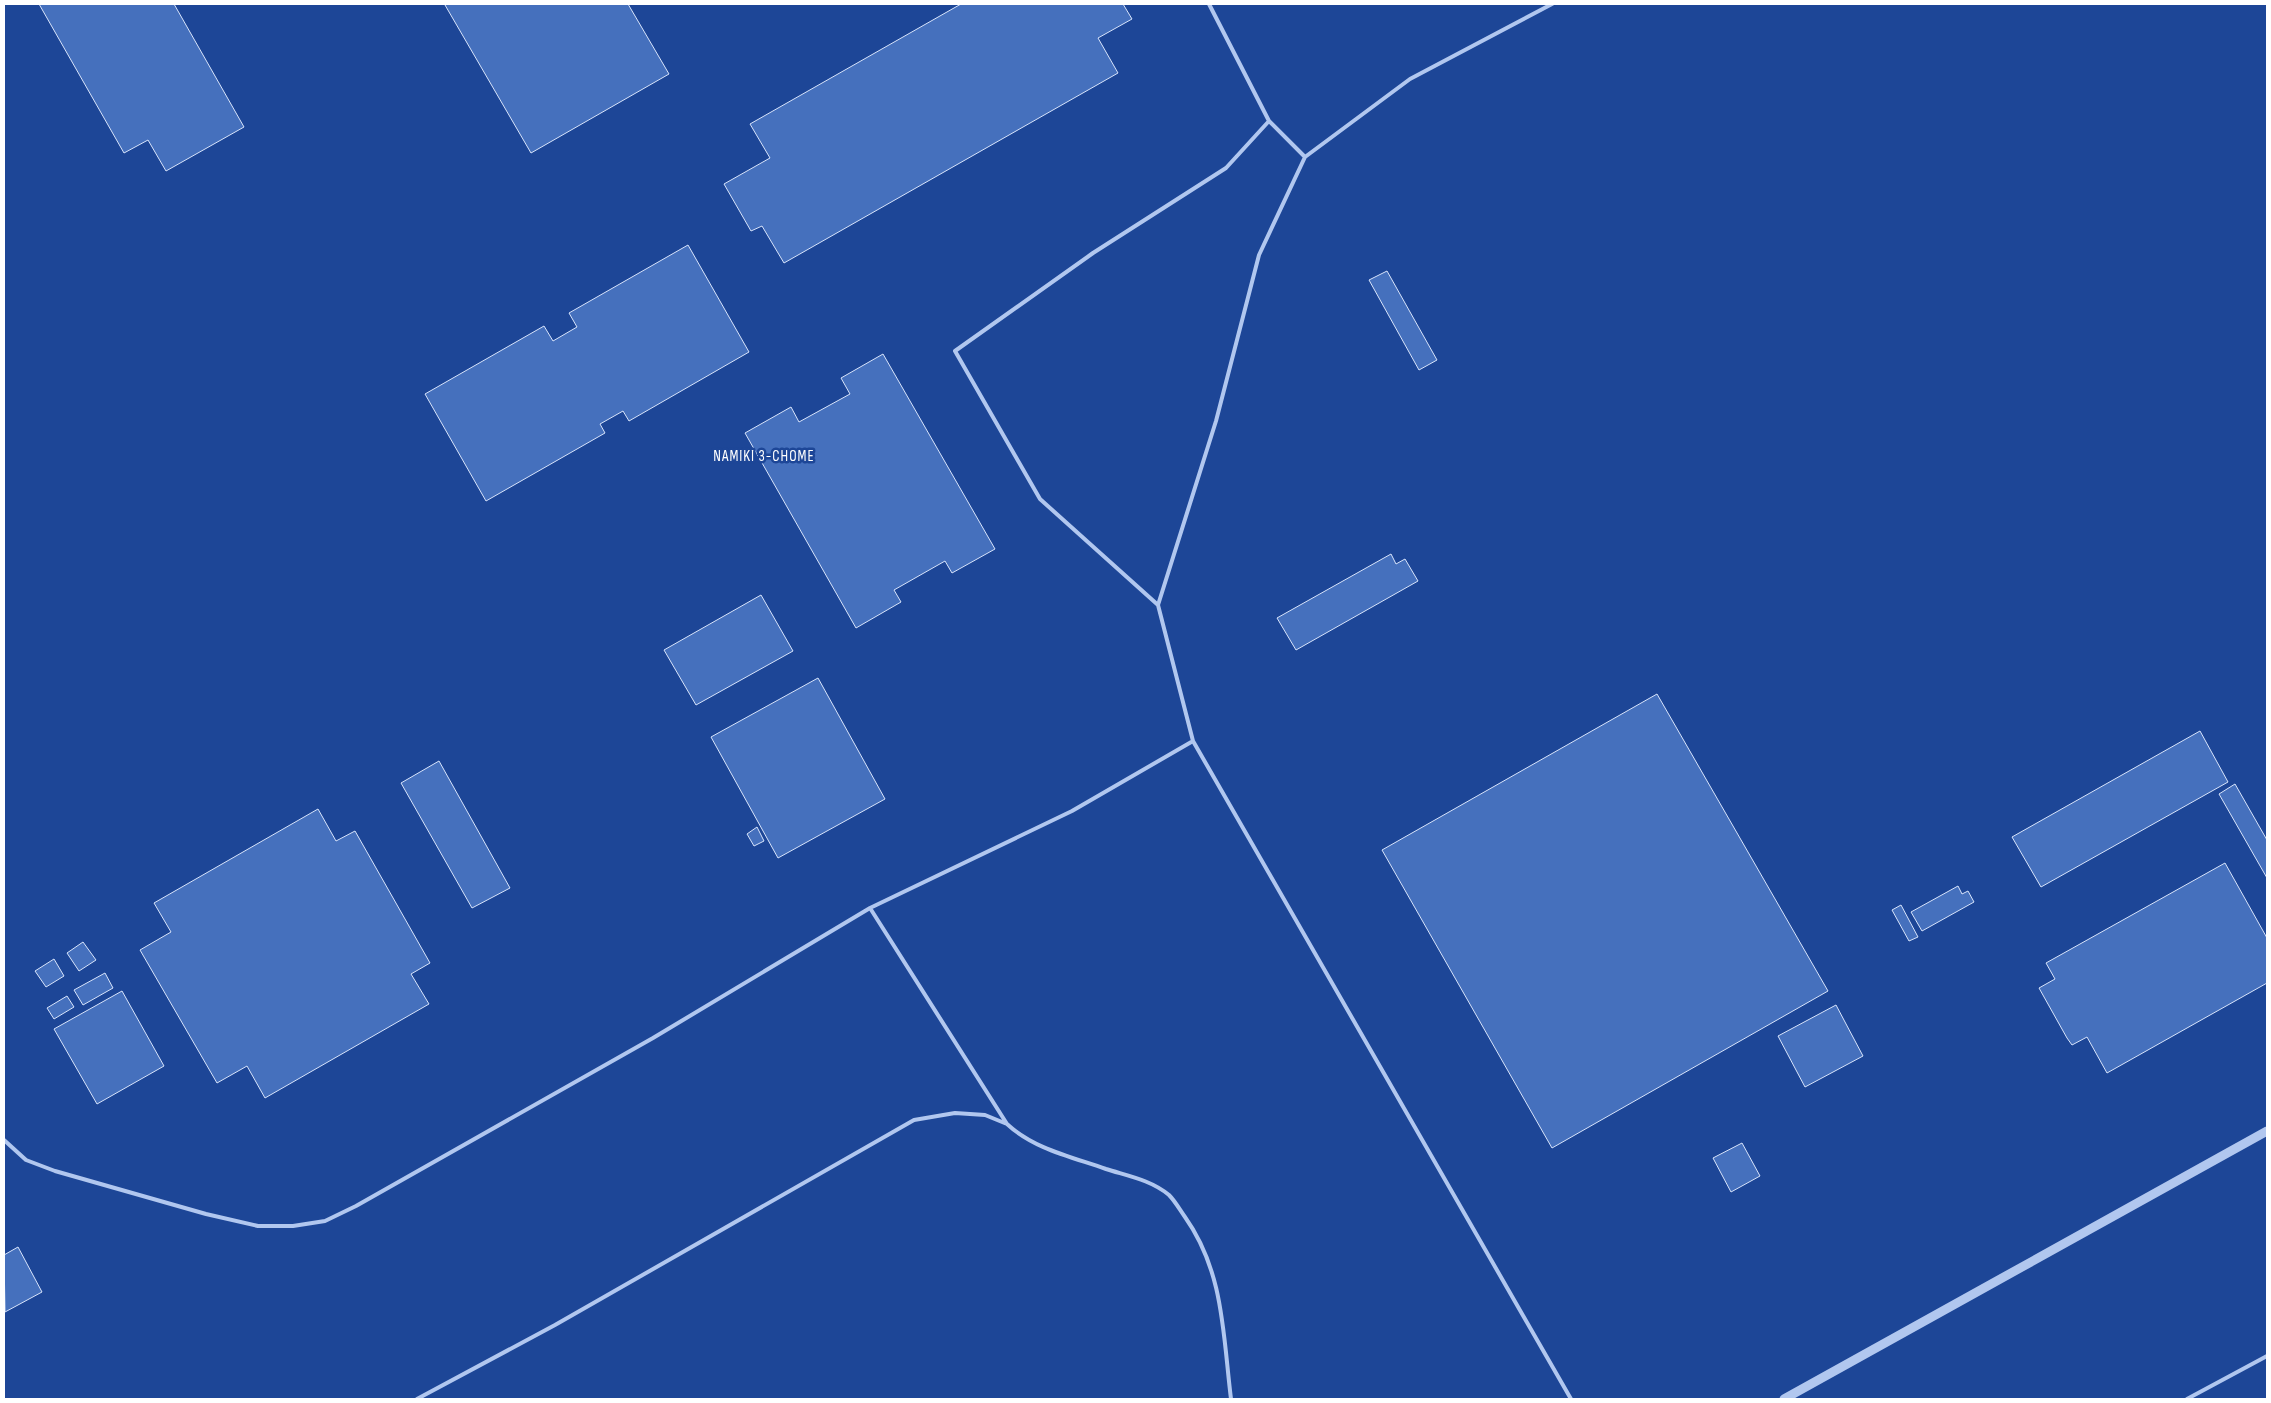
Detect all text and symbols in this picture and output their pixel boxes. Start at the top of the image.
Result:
district label: NAMIKI 3-CHOME [713,447,815,466]

